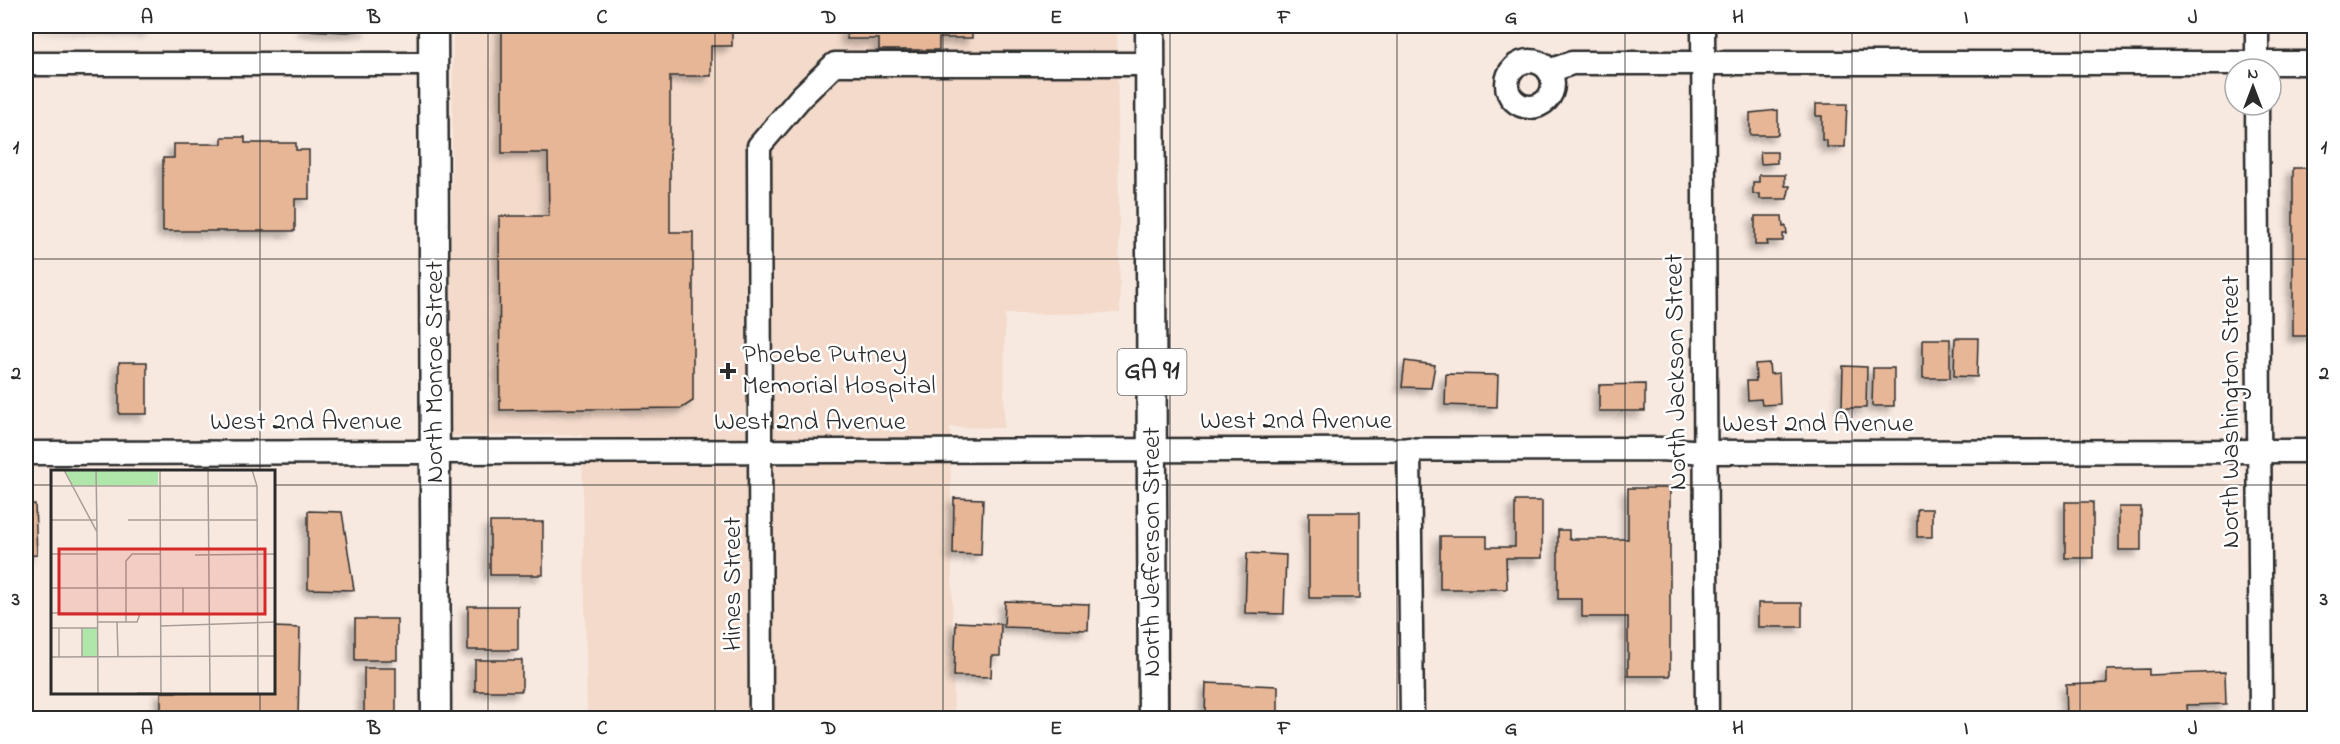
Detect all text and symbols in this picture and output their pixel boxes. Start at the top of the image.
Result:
text: A [141,4,153,33]
text: B [366,4,381,33]
text: C [597,4,608,33]
text: D [821,4,836,33]
text: E [1050,4,1062,33]
text: F [1277,4,1291,33]
text: G [1505,4,1518,33]
text: H [1732,4,1744,33]
text: I [1964,4,1969,33]
text: J [2188,4,2198,33]
north arrow [2223,57,2283,117]
text: N [2248,62,2259,86]
text: 1 [13,134,20,163]
text: 1 [2321,134,2328,163]
street label: North Jackson Street [1655,253,1699,491]
street label: North Monroe Street [416,261,455,483]
street label: North Washington Street [2212,276,2251,548]
place label: Phoebe Putney Memorial Hospital [742,336,936,406]
road number: GA 91 [1118,349,1186,395]
text: 2 [10,360,21,389]
text: 2 [2318,360,2329,389]
marker: Phoebe Putney Memorial Hospital [719,362,737,380]
street label: West 2nd Avenue [1200,402,1393,441]
street label: West 2nd Avenue [210,403,403,442]
street label: West 2nd Avenue [714,403,907,442]
street label: West 2nd Avenue [1722,405,1915,444]
street label: North Jefferson Street [1133,427,1172,677]
inset map [51,470,274,693]
street label: Hines Street [714,517,753,651]
text: 3 [11,586,20,615]
text: 3 [2319,586,2328,615]
text: A [141,715,153,744]
text: B [366,715,381,744]
text: C [597,715,608,744]
text: D [821,715,836,744]
text: E [1050,715,1062,744]
text: F [1277,715,1291,744]
text: G [1505,715,1518,744]
text: H [1732,715,1744,744]
text: I [1964,715,1969,744]
text: J [2188,715,2198,744]

